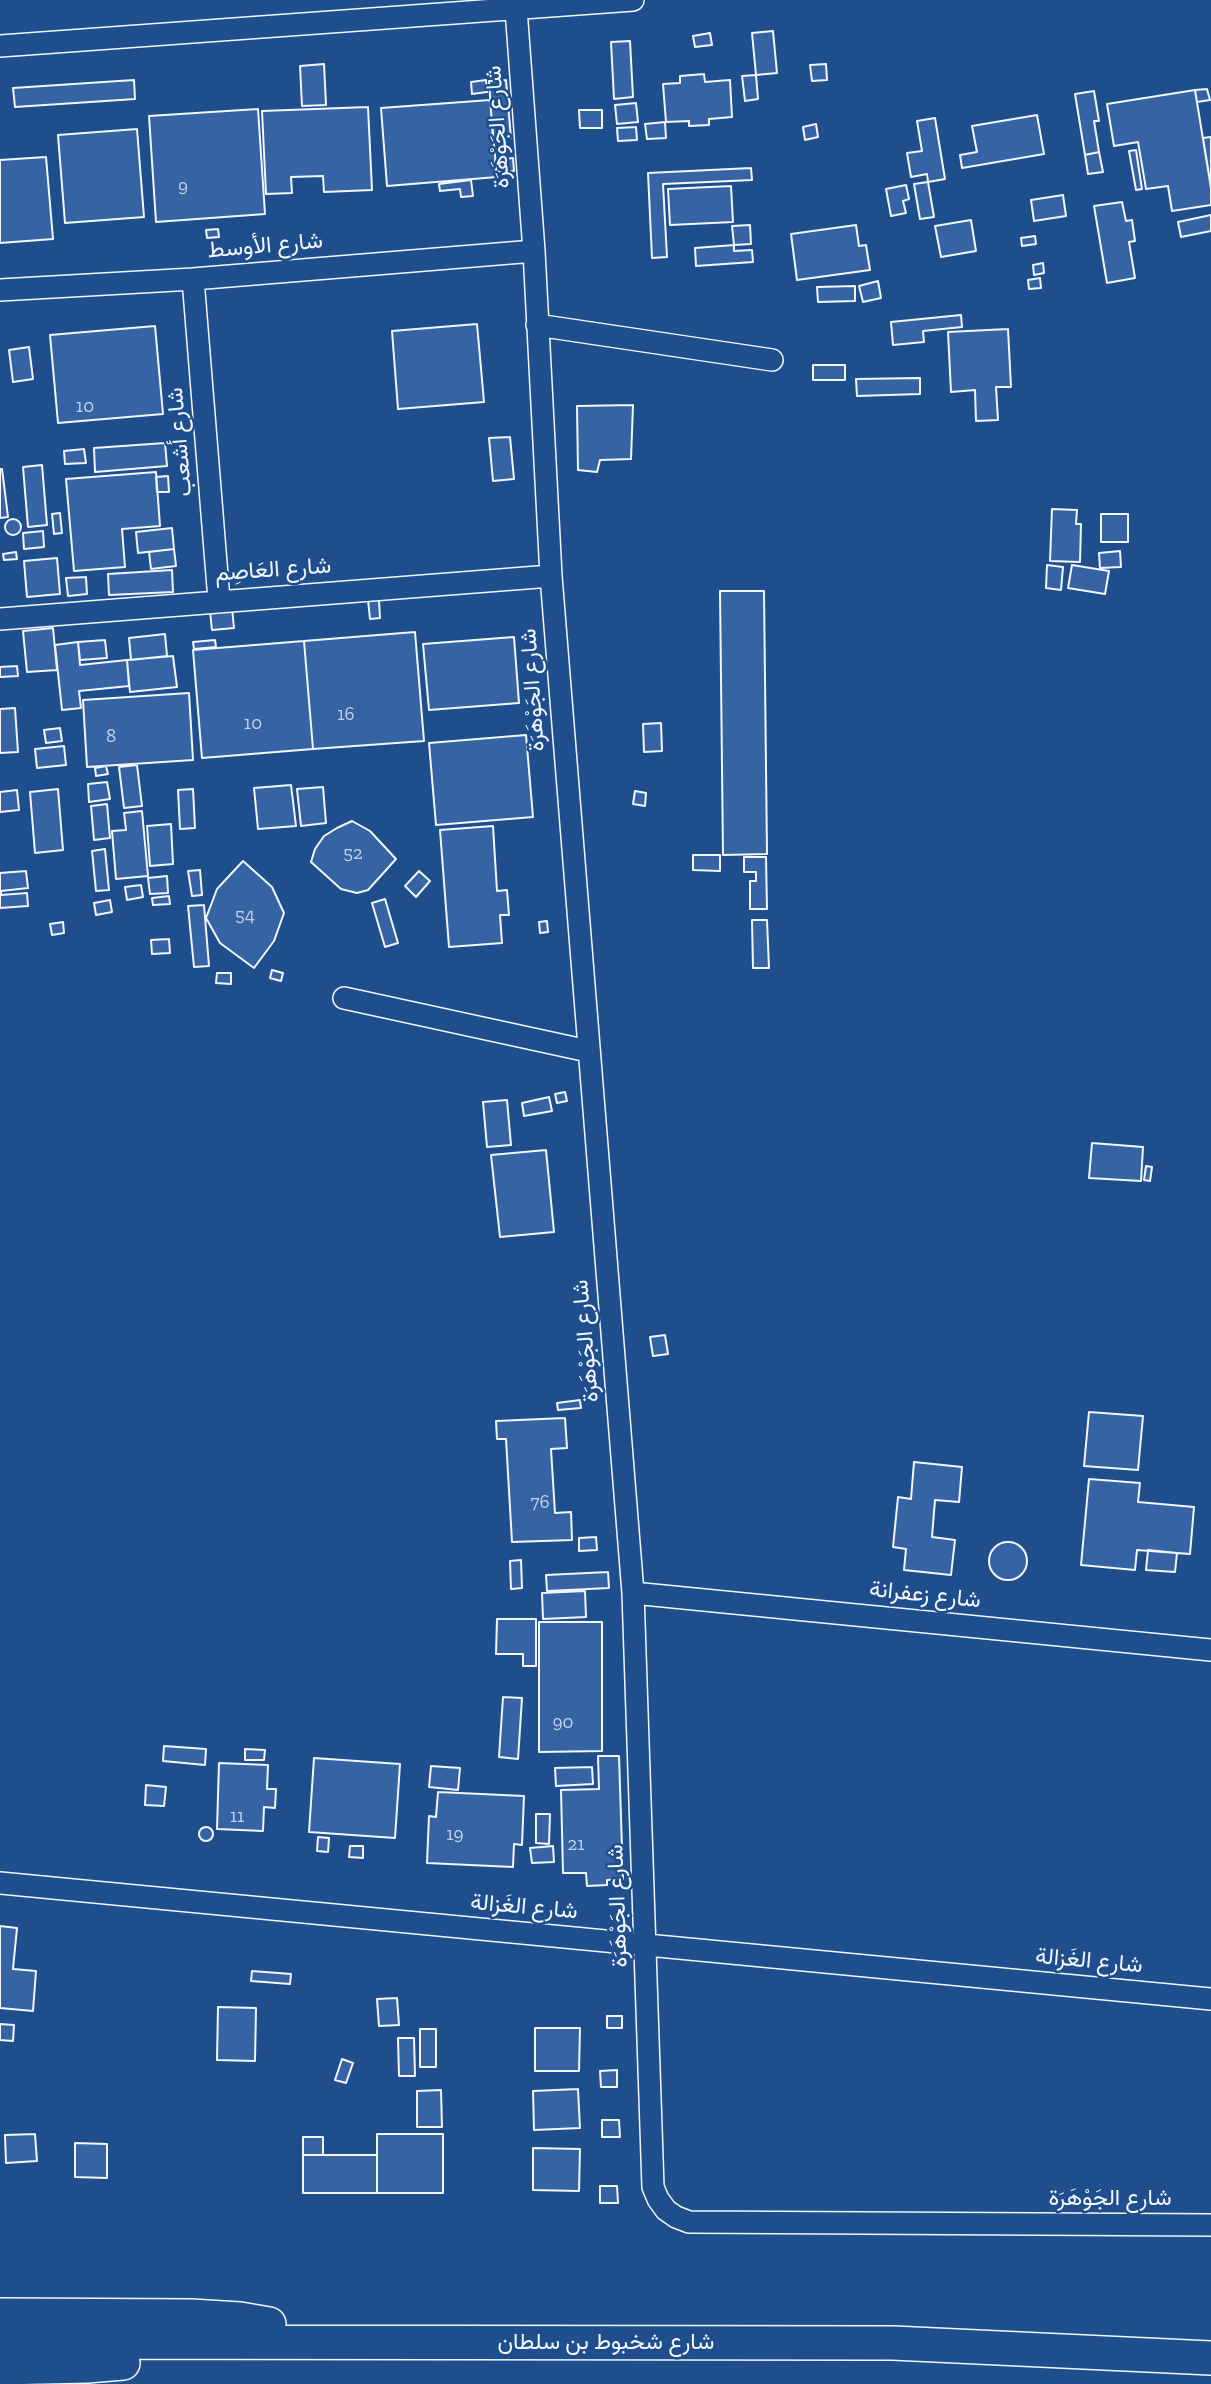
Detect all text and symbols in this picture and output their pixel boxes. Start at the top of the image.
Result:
street label: شارع الجَوْهَرَة [480,65,516,189]
house number: 9 [178,176,188,198]
street label: شارع الأوسط [206,227,324,265]
street label: شارع أشعب [161,386,199,498]
house number: 10 [76,396,94,418]
street label: شارع العَاصِم [214,552,332,588]
street label: شارع الجَوْهَرَة [515,628,551,752]
house number: 16 [337,704,355,726]
house number: 10 [244,713,262,735]
house number: 8 [106,726,116,748]
house number: 52 [343,843,363,865]
house number: 54 [235,905,255,927]
street label: شارع الجَوْهَرَة [567,1278,605,1404]
house number: 76 [530,1492,550,1514]
street label: شارع زعفرانة [868,1575,982,1615]
house number: 90 [552,1712,574,1734]
house number: 11 [230,1806,244,1828]
house number: 19 [446,1824,464,1846]
house number: 21 [567,1834,585,1856]
street label: شارع الجَوْهَرَة [602,1844,634,1968]
street label: شارع الغَزالة [469,1889,579,1925]
street label: شارع الغَزالة [1034,1943,1144,1979]
street label: شارع الجَوْهَرَة [1048,2184,1172,2212]
street label: شارع شخبوط بن سلطان [498,2328,714,2356]

